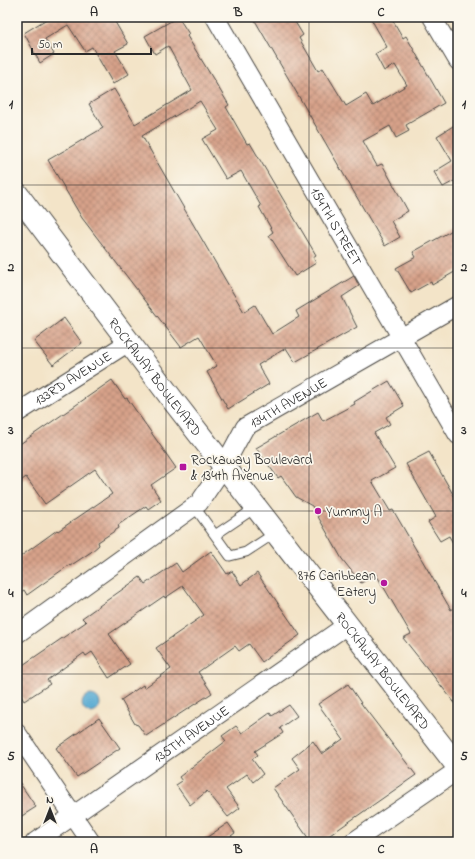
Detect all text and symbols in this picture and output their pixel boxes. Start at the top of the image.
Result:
text: A [90,3,98,22]
text: B [233,3,243,22]
text: C [377,3,385,22]
scale bar [32,30,151,56]
text: 50 m [38,36,62,54]
text: 1 [9,95,14,114]
text: 1 [462,95,467,114]
street label: 154TH STREET [304,184,366,270]
text: 2 [7,258,15,277]
text: 2 [460,258,468,277]
street label: ROCKAWAY BOULEVARD [102,314,206,441]
street label: 133RD AVENUE [31,346,116,411]
street label: 134TH AVENUE [246,373,332,434]
text: 3 [7,421,14,440]
text: 3 [460,421,467,440]
place label: Rockaway Boulevard & 134th Avenue [191,450,313,487]
marker: Rockaway Boulevard & 134th Avenue [178,462,188,472]
place label: Yummy A [326,502,382,524]
marker: Yummy A [313,506,323,516]
place label: 876 Caribbean Eatery [298,566,376,604]
marker: 876 Caribbean Eatery [379,578,389,588]
text: 4 [7,584,14,603]
text: 4 [460,584,467,603]
street label: ROCKAWAY BOULEVARD [329,608,434,735]
street label: 135TH AVENUE [150,701,234,769]
text: 5 [7,747,15,766]
text: 5 [460,747,468,766]
north arrow [30,789,70,829]
text: N [46,792,54,808]
text: A [90,840,98,859]
text: B [233,840,243,859]
text: C [377,840,385,859]

